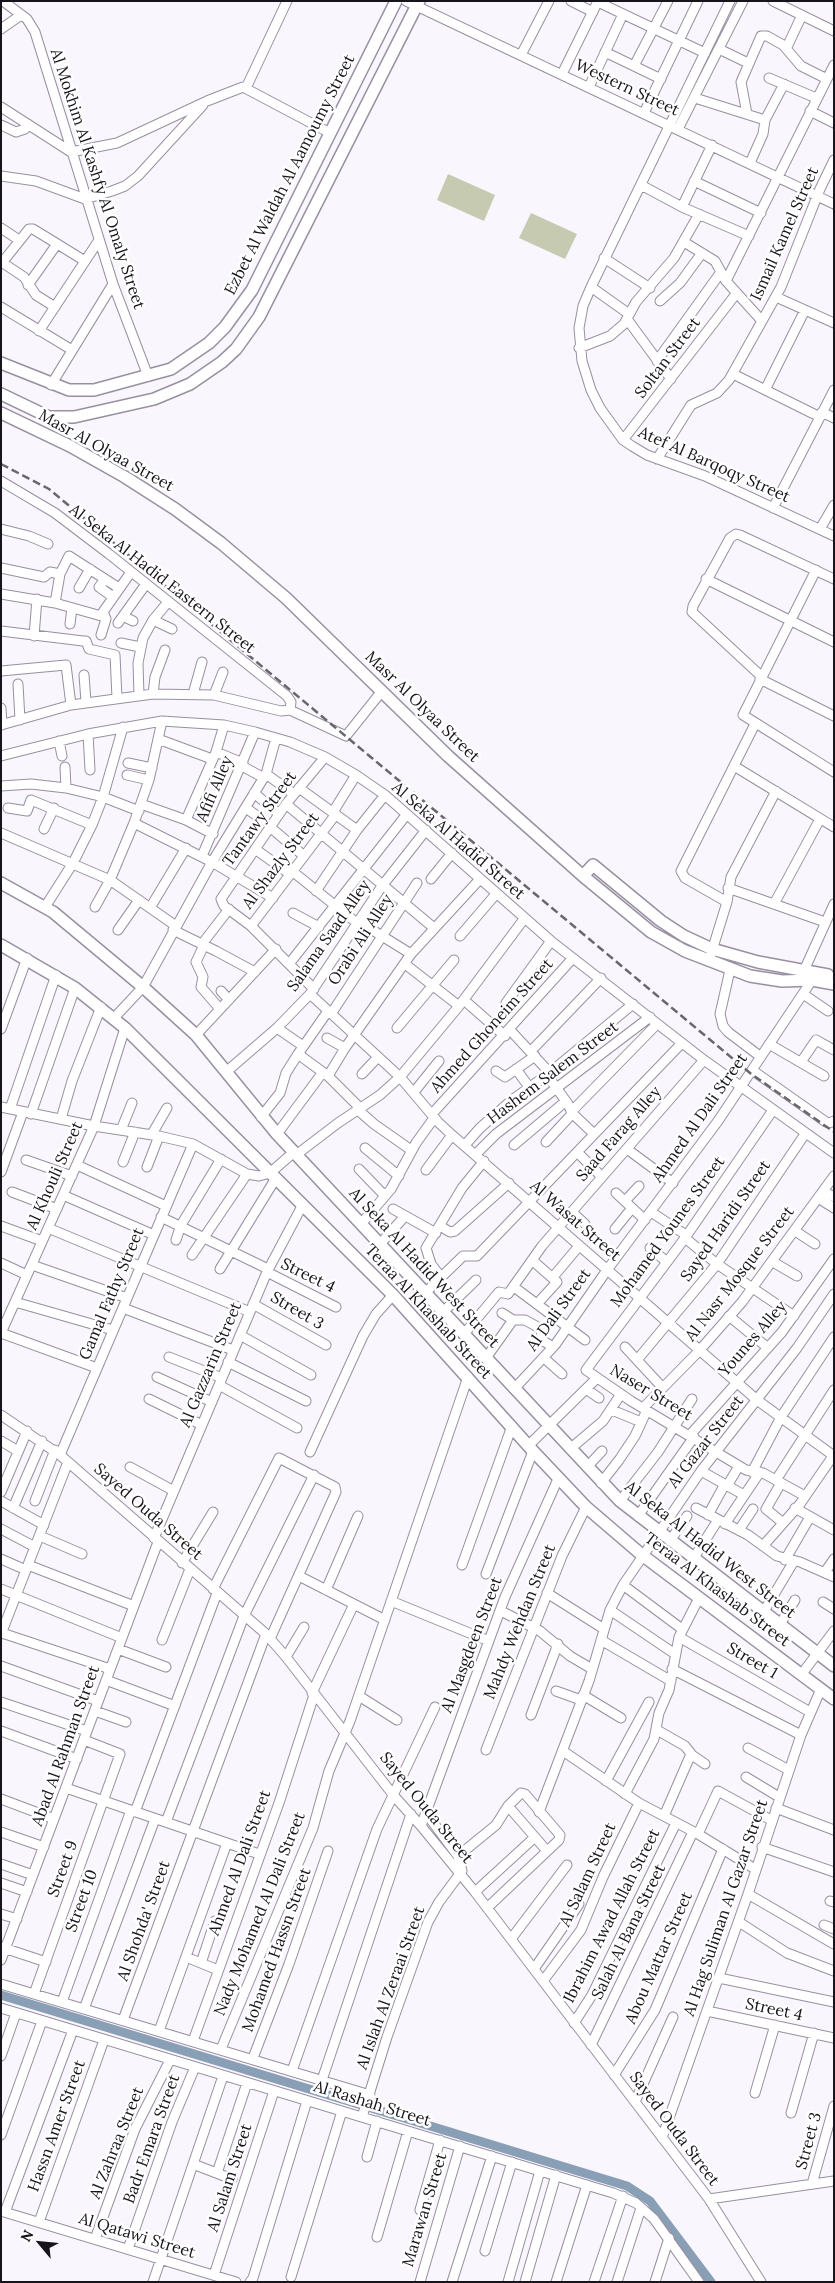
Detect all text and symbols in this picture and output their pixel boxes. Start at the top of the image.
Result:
street label: Al Mokhim Al Kashfy Al Omaly Street [46,46,148,312]
street label: Ezbet Al Waldah Al Aamoumy Street [221,52,359,298]
street label: Western Street [572,56,682,120]
street label: Ismail Kamel Street [747,164,823,304]
street label: Soltan Street [631,314,705,402]
street label: Masr Al Olyaa Street [35,406,177,496]
street label: Atef Al Barqoqy Street [635,423,793,507]
street label: Al Seka Al Hadid Eastern Street [65,500,259,658]
street label: Masr Al Olyaa Street [361,647,483,767]
street label: Afifi Alley [193,753,237,825]
street label: Tantawy Street [219,768,301,870]
street label: Al Seka Al Hadid Street [388,778,528,904]
street label: Al Shazly Street [238,809,324,913]
street label: Salama Saad Alley [283,877,375,995]
street label: Orabi Ali Alley [324,891,398,989]
street label: Ahmed Ghoneim Street [427,955,557,1097]
street label: Hashem Salem Street [484,1017,622,1129]
street label: Ahmed Al Dali Street [648,1050,752,1186]
street label: Saad Farag Alley [573,1083,665,1185]
street label: Al Khouli Street [23,1119,87,1233]
street label: Mohamed Younes Street [607,1153,729,1311]
street label: Sayed Haridi Street [677,1157,775,1285]
street label: Al Wasat Street [526,1177,624,1265]
street label: Al Seka Al Hadid West Street [345,1184,503,1352]
street label: Al Nasr Mosque Street [681,1203,799,1345]
street label: Gamal Fathy Street [76,1225,148,1363]
street label: Teraa Al Khashab Street [361,1241,495,1383]
street label: Street 4 [278,1255,338,1297]
street label: Al Dali Street [523,1265,595,1355]
street label: Street 3 [267,1288,327,1334]
street label: Younes Alley [715,1297,791,1381]
street label: Al Gazzarin Street [176,1299,246,1431]
street label: Naser Street [606,1361,696,1425]
street label: Al Gazar Street [664,1392,748,1492]
street label: Sayed Ouda Street [90,1460,206,1564]
street label: Al Seka Al Hadid West Street [621,1477,799,1623]
street label: Teraa Al Khashab Street [640,1529,794,1651]
street label: Mahdy Wehdan Street [480,1542,560,1702]
street label: Al Masgdeen Street [437,1574,507,1716]
street label: Street 1 [723,1639,781,1683]
street label: Abad Al Rahman Street [28,1663,104,1829]
street label: Sayed Ouda Street [375,1749,477,1867]
street label: Ahmed Al Dali Street [205,1788,275,1938]
street label: Al Hag Suliman Al Gazar Street [680,1797,772,2019]
street label: Nady Mohamed Al Dali Street [210,1809,310,2019]
street label: Al Salam Street [556,1820,620,1930]
street label: Ibrahim Awad Allah Street [560,1826,664,2006]
street label: Street 9 [44,1838,82,1900]
street label: Al Shohda' Street [113,1858,175,1984]
street label: Salah Al Bana Street [588,1861,670,2003]
street label: Mohamed Hassn Street [238,1865,316,2035]
street label: Street 10 [62,1867,102,1935]
street label: Abou Mattar Street [621,1889,697,2027]
street label: Al Islah Al Zeraai Street [353,1904,429,2072]
street label: Street 4 [744,1995,804,2025]
street label: Hassn Amer Street [24,2057,90,2195]
street label: Sayed Ouda Street [625,2068,723,2190]
street label: Badr Emara Street [120,2072,184,2206]
street label: Al Rashah Street [311,2077,433,2131]
street label: Al Zahraa Street [86,2084,148,2202]
street label: Street 3 [792,2110,826,2172]
street label: Al Salam Street [204,2122,256,2234]
street label: Marawan Street [399,2151,451,2269]
street label: Al Qatawi Street [77,2209,197,2263]
north arrow [15,2218,65,2268]
text: N [16,2227,37,2245]

